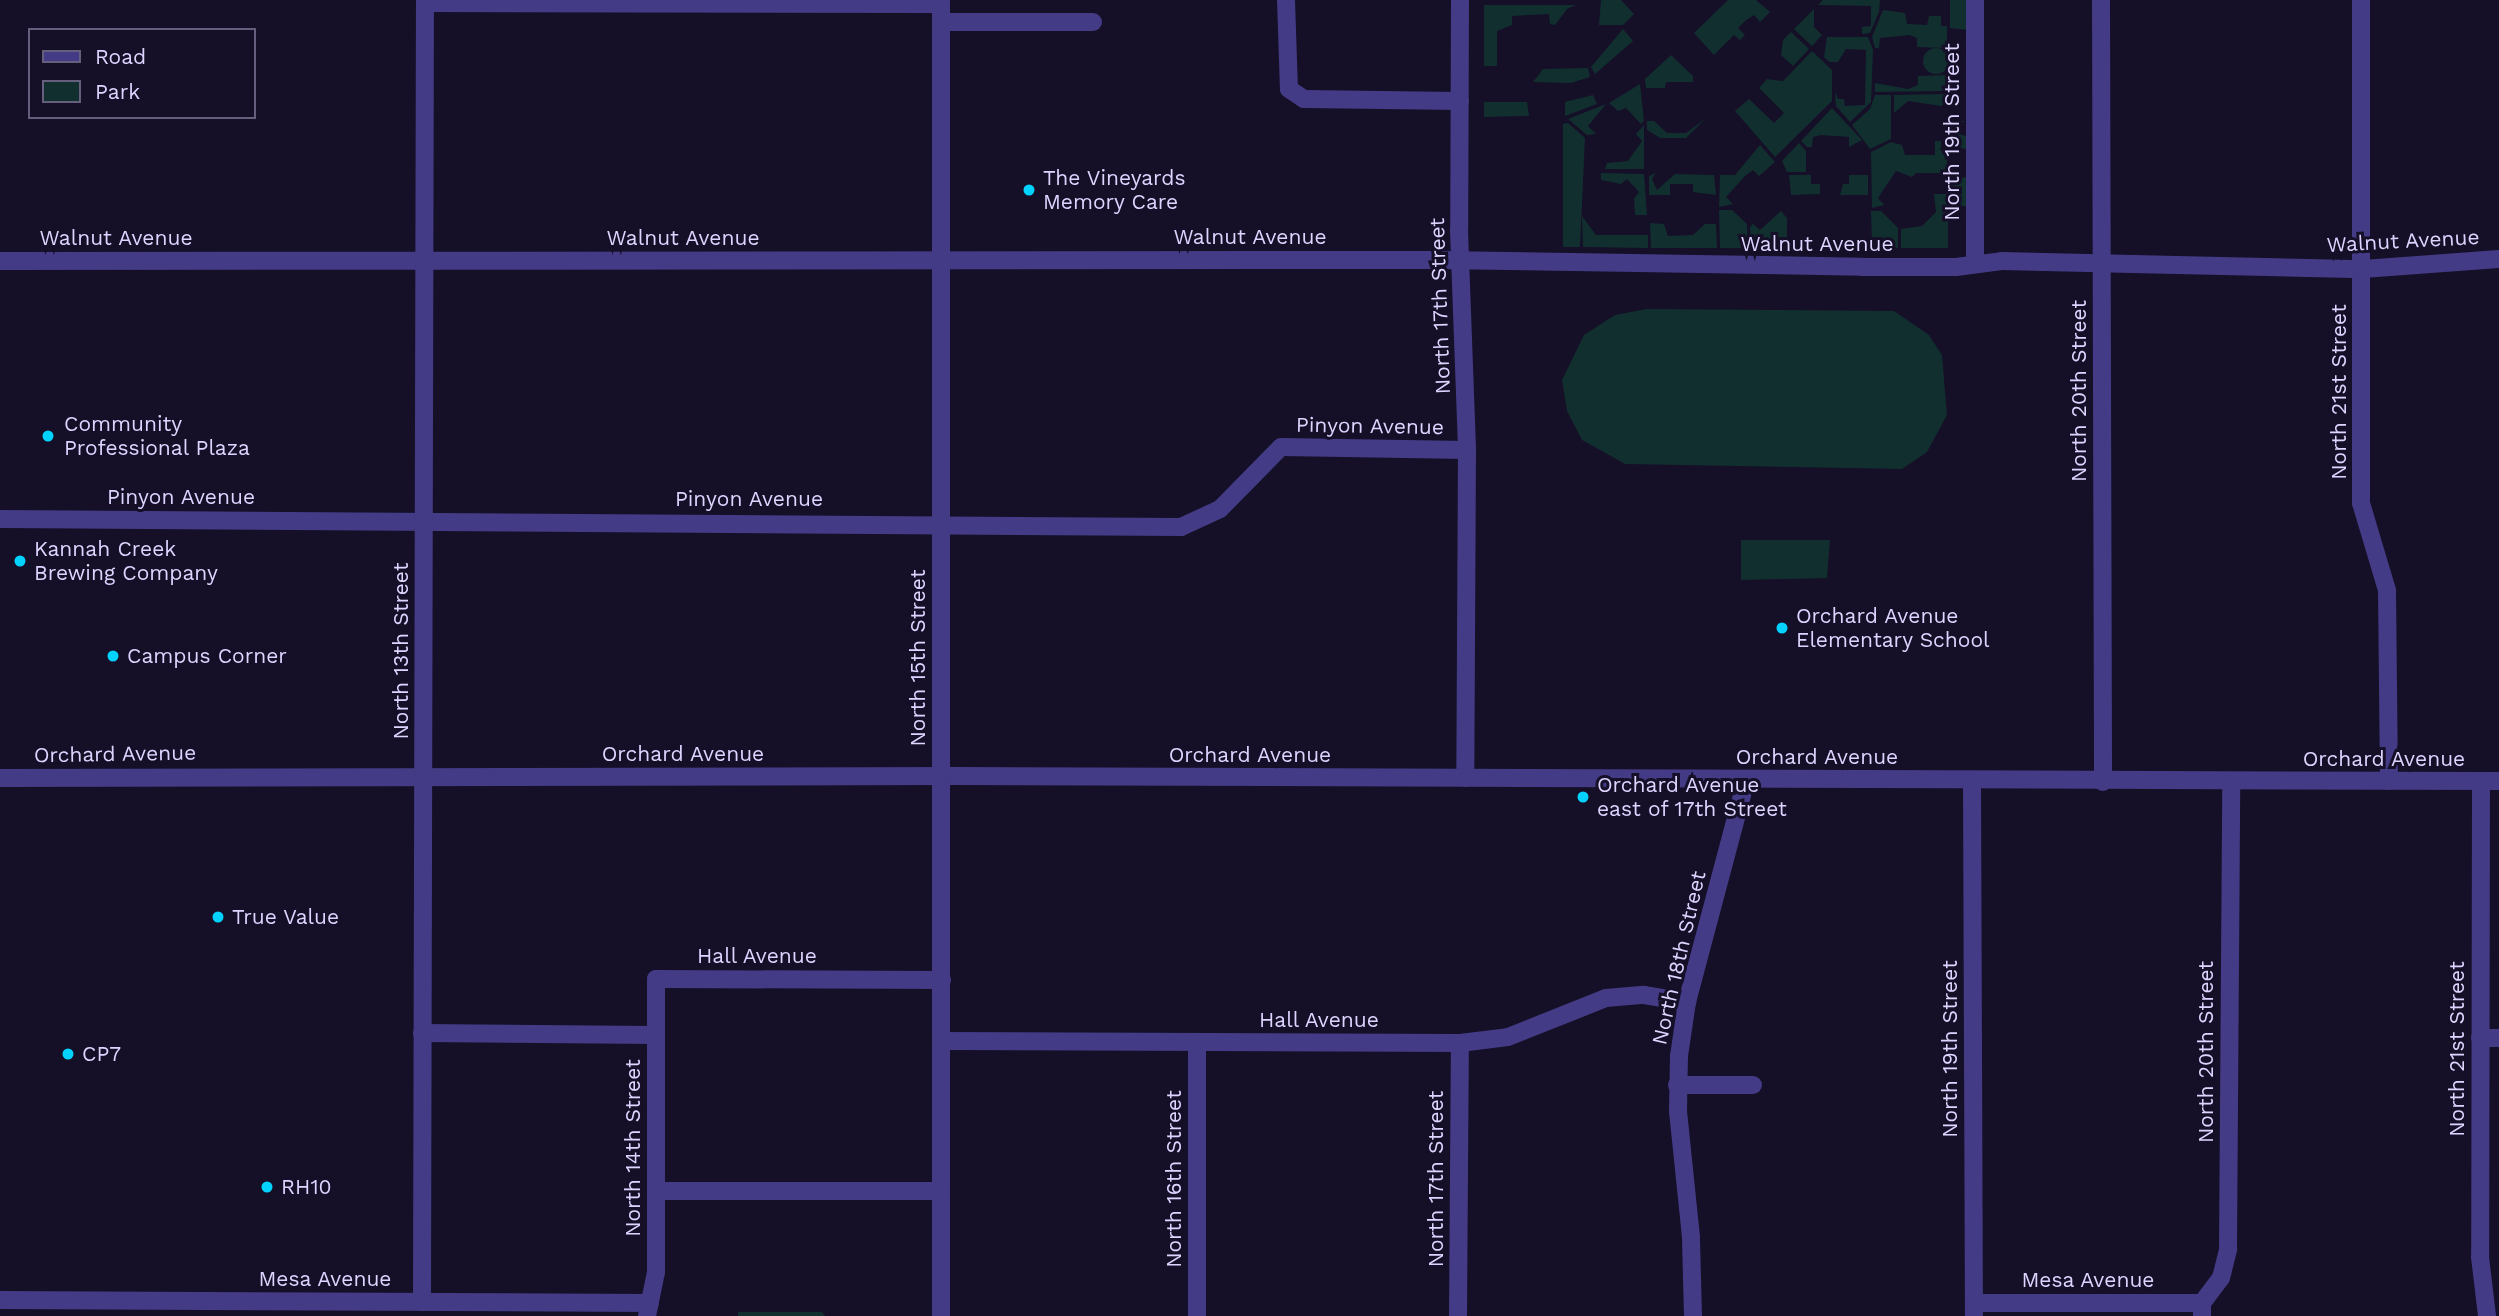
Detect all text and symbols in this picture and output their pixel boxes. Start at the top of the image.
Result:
legend [28,28,256,119]
street label: North 19th Street [1939,43,1965,221]
text: Road [95,44,146,69]
text: Park [95,79,140,104]
place label: The Vineyards Memory Care [1043,165,1186,215]
marker: The Vineyards Memory Care [1021,182,1037,198]
street label: North 17th Street [1424,217,1456,395]
street label: Walnut Avenue [1173,224,1327,250]
street label: Walnut Avenue [2326,224,2480,258]
street label: Walnut Avenue [39,225,193,251]
street label: Walnut Avenue [606,225,760,251]
street label: Walnut Avenue [1740,231,1894,257]
street label: North 20th Street [2066,300,2092,482]
street label: North 21st Street [2326,304,2352,480]
place label: Community Professional Plaza [64,411,251,461]
street label: Pinyon Avenue [1295,412,1445,440]
marker: Community Professional Plaza [38,426,58,446]
street label: Pinyon Avenue [107,484,255,510]
street label: Pinyon Avenue [675,486,823,512]
place label: Kannah Creek Brewing Company [34,536,218,586]
marker: Kannah Creek Brewing Company [12,553,28,569]
street label: North 13th Street [388,562,414,740]
street label: North 15th Street [905,569,931,747]
place label: Orchard Avenue Elementary School [1796,603,1990,653]
marker: Orchard Avenue Elementary School [1774,620,1790,636]
place label: Campus Corner [127,643,287,669]
marker: Campus Corner [105,648,121,664]
street label: Orchard Avenue [33,740,197,768]
street label: Orchard Avenue [601,741,765,767]
street label: Orchard Avenue [1168,742,1332,768]
street label: Orchard Avenue [1735,744,1899,770]
street label: Orchard Avenue [2302,746,2466,772]
place label: Orchard Avenue east of 17th Street [1597,772,1788,822]
marker: Orchard Avenue east of 17th Street [1575,789,1591,805]
street label: North 18th Street [1647,868,1711,1048]
place label: True Value [232,904,340,930]
marker: True Value [210,909,226,925]
street label: Hall Avenue [696,943,818,969]
street label: North 19th Street [1937,960,1963,1138]
street label: North 20th Street [2193,961,2219,1143]
street label: North 21st Street [2444,961,2470,1137]
street label: Hall Avenue [1258,1007,1380,1033]
place label: CP7 [82,1041,121,1067]
marker: CP7 [60,1046,76,1062]
street label: North 14th Street [620,1059,646,1237]
street label: North 16th Street [1161,1090,1187,1268]
street label: North 17th Street [1423,1091,1449,1267]
place label: RH10 [281,1174,332,1200]
marker: RH10 [259,1179,275,1195]
street label: Mesa Avenue [258,1266,392,1292]
street label: Mesa Avenue [2021,1267,2155,1293]

